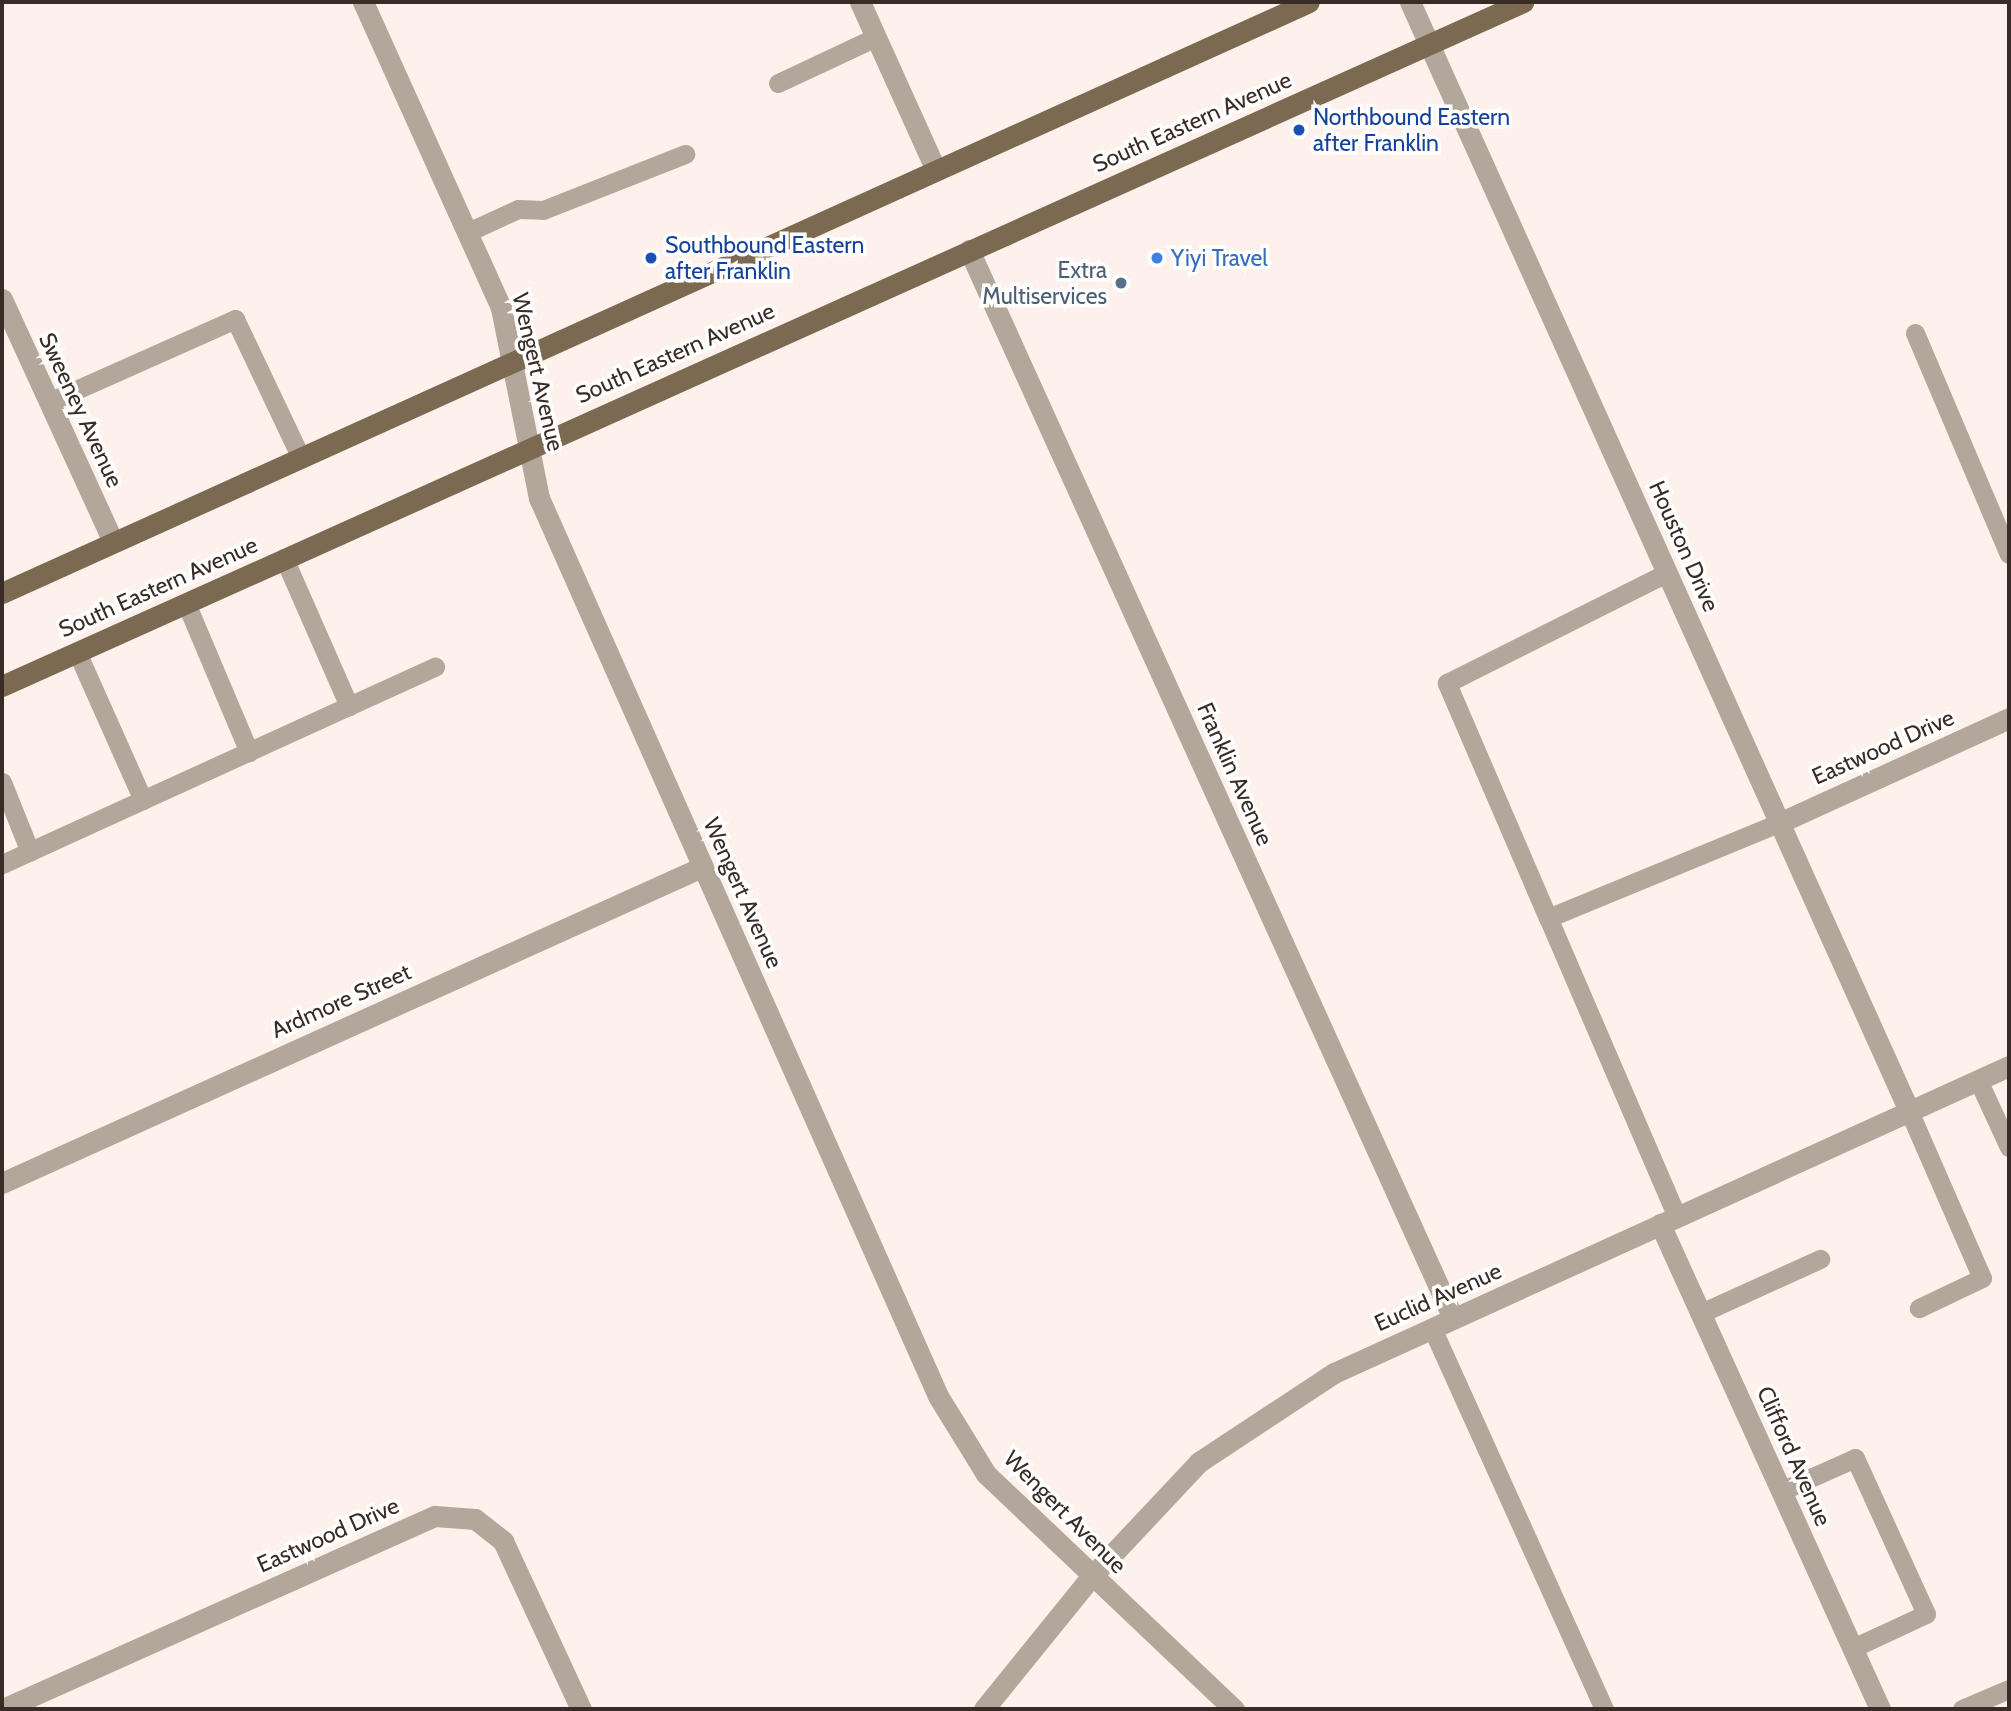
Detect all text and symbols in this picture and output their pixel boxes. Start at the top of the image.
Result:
street label: South Eastern Avenue [1088,66,1296,178]
place label: Northbound Eastern after Franklin [1313,103,1510,157]
marker: Northbound Eastern after Franklin [1291,122,1307,138]
place label: Southbound Eastern after Franklin [665,231,864,285]
place label: Yiyi Travel [1171,244,1268,272]
marker: Southbound Eastern after Franklin [643,250,659,266]
marker: Yiyi Travel [1149,250,1165,266]
place label: Extra Multiservices [982,256,1107,310]
marker: Extra Multiservices [1113,275,1129,291]
street label: Wengert Avenue [506,290,570,454]
street label: South Eastern Avenue [571,297,779,409]
street label: Sweeney Avenue [33,328,129,492]
street label: Houston Drive [1643,476,1725,616]
street label: South Eastern Avenue [54,531,262,643]
street label: Franklin Avenue [1191,698,1279,850]
street label: Eastwood Drive [1808,703,1958,791]
street label: Wengert Avenue [697,813,789,973]
street label: Ardmore Street [267,958,415,1044]
street label: Euclid Avenue [1370,1257,1506,1337]
street label: Clifford Avenue [1751,1382,1837,1530]
street label: Wengert Avenue [998,1445,1132,1579]
street label: Eastwood Drive [253,1491,403,1579]

